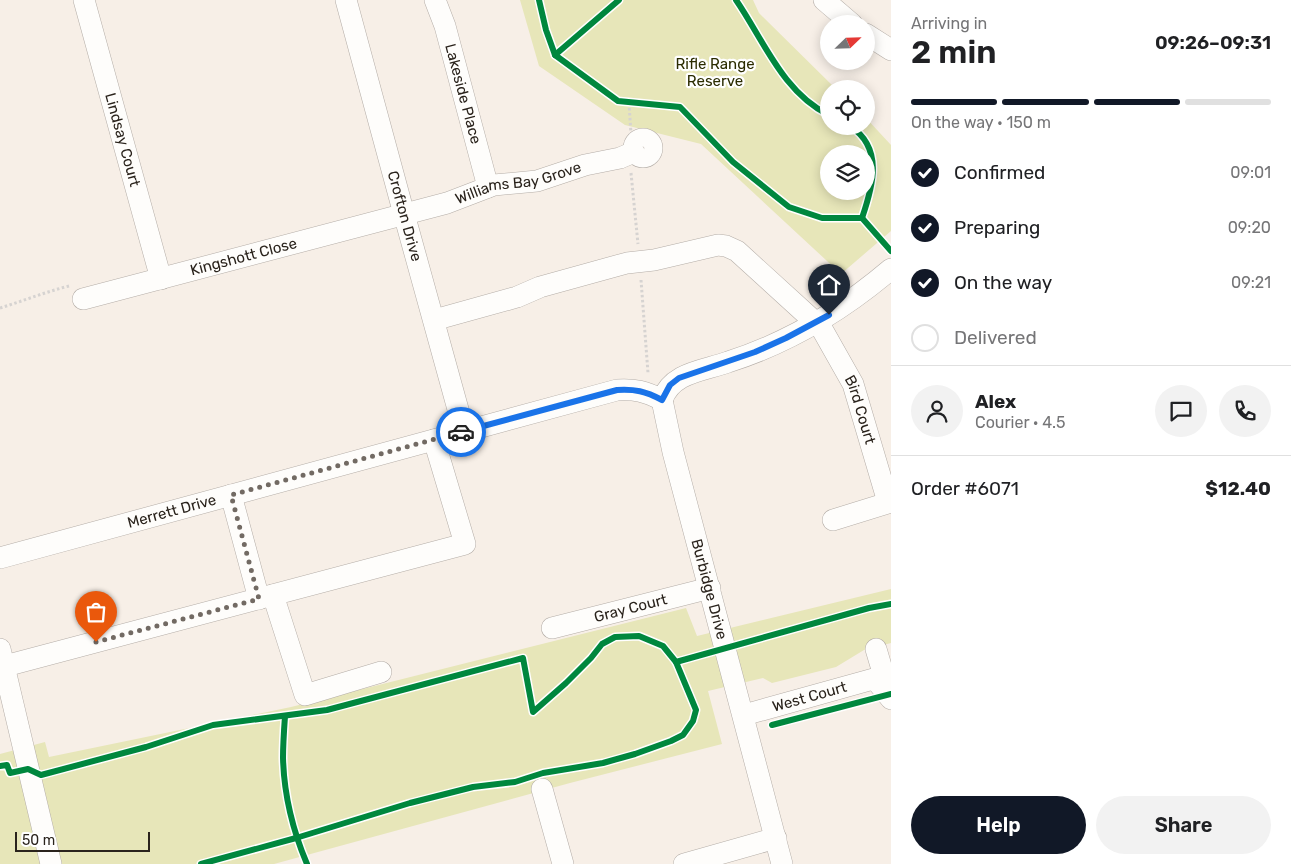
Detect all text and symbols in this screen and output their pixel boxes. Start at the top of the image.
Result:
text: Arriving in [911,14,987,33]
north arrow [820,15,875,70]
map controls [820,15,875,200]
text: 09:26–09:31 [1155,31,1271,54]
text: 2 min [911,33,996,71]
street label: Lakeside Place [441,42,485,146]
park label: Rifle Range Reserve [675,55,755,90]
button: locate [820,80,875,135]
street label: Lindsay Court [101,91,144,189]
text: On the way · 150 m [911,113,1051,132]
button: layers [820,145,875,200]
street label: Williams Bay Grove [453,158,583,208]
icon: check [911,159,939,187]
text: Confirmed [954,161,1045,184]
text: 09:01 [1230,163,1271,182]
street label: Crofton Drive [384,169,426,264]
icon: check [911,214,939,242]
text: Preparing [954,216,1040,239]
text: 09:20 [1228,218,1271,237]
street label: Kingshott Close [188,234,299,279]
pin [808,264,850,315]
icon: check [911,269,939,297]
icon: home [815,271,843,299]
text: On the way [954,271,1052,294]
text: 09:21 [1231,273,1271,292]
text: Delivered [954,326,1037,349]
street label: Bird Court [841,372,879,446]
button: person [911,385,963,437]
button: chat [1155,385,1207,437]
button: phone [1219,385,1271,437]
text: Alex [975,390,1016,413]
courier [436,407,486,457]
text: Courier · 4.5 [975,413,1065,432]
icon: car [447,418,475,446]
text: Order #6071 [911,477,1019,500]
text: $12.40 [1205,477,1271,500]
street label: Merrett Drive [125,491,218,532]
street label: Burbidge Drive [687,537,731,641]
street label: Gray Court [592,590,669,626]
pin [75,591,117,642]
icon: bag [82,598,110,626]
street label: West Court [770,678,849,716]
button: Help [911,796,1086,854]
button: Share [1096,796,1271,854]
scale bar [15,829,150,852]
text: 50 m [22,832,55,849]

